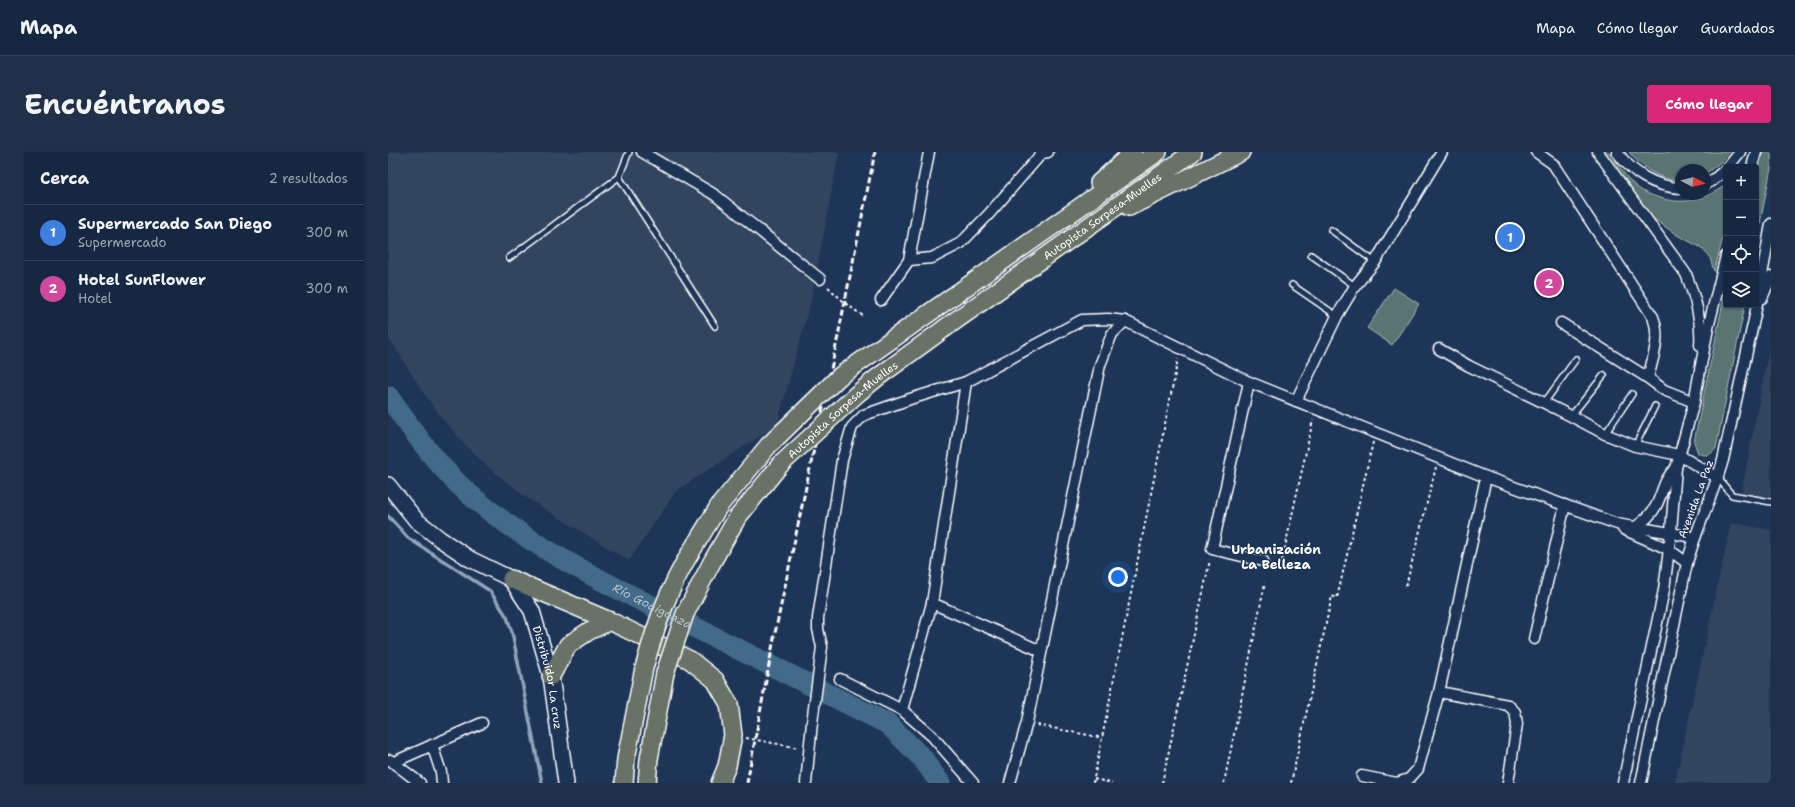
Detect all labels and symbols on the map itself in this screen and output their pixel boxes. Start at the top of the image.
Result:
north arrow [1675,164,1711,200]
street label: Autopista Sorpesa-Muelles [1040,169,1165,263]
pin: 1 [1497,222,1523,252]
pin: 2 [1536,268,1562,298]
street label: Autopista Sorpesa-Muelles [784,357,901,462]
street label: Avenida La Paz [1675,458,1717,540]
district label: Urbanización La Belleza [1231,541,1321,573]
your location [1108,567,1128,587]
water label: Río Goaigoaza [610,580,695,633]
street label: Distribuidor La cruz [529,624,566,730]

